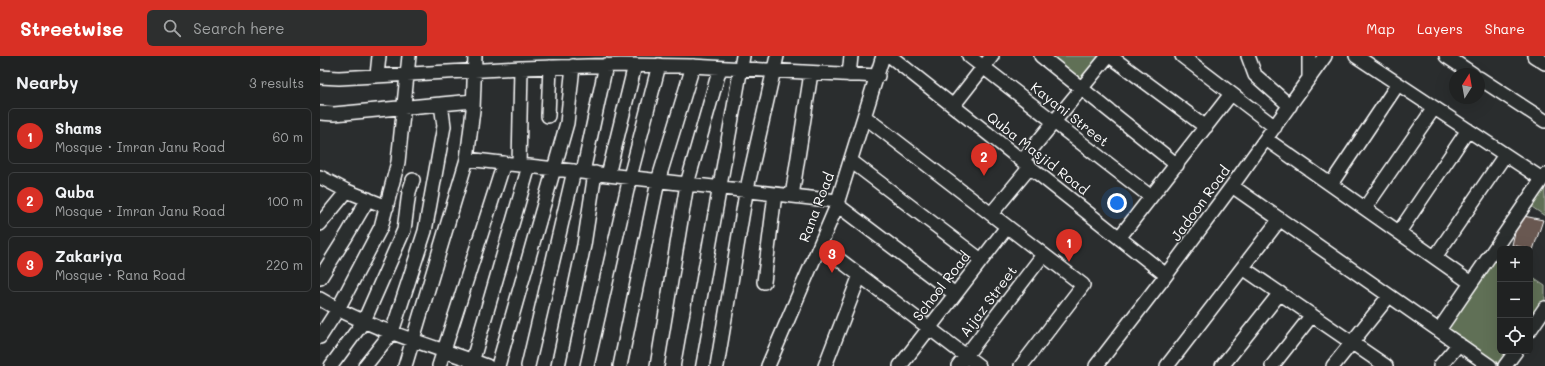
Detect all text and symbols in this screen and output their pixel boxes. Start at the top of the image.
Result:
search box [147,10,427,46]
text: Streetwise [20,16,123,41]
icon: search [161,17,183,39]
text: Search here [193,18,285,38]
text: Map [1366,19,1395,38]
text: Layers [1417,19,1463,38]
text: Share [1485,19,1525,38]
north arrow [1449,68,1485,104]
text: Nearby [16,71,78,93]
text: 3 results [249,74,304,91]
street label: Kayani Street [1027,77,1113,151]
street label: Quba Masjid Road [983,107,1093,199]
text: Shams [55,118,102,138]
text: 1 [27,128,33,145]
text: 60 m [273,128,303,145]
text: Mosque · Imran Janu Road [55,138,225,155]
pin: 2 [971,143,997,176]
street label: Jadoon Road [1166,161,1234,245]
street label: Rana Road [794,169,838,245]
text: Quba [55,182,94,202]
text: 2 [26,192,34,209]
text: 100 m [267,192,303,209]
your location [1107,193,1127,213]
text: Mosque · Imran Janu Road [55,202,225,219]
pin: 1 [1056,229,1082,262]
pin: 3 [819,240,845,273]
text: Zakariya [55,246,122,266]
map controls [1497,246,1533,354]
button: + [1497,246,1533,282]
street label: School Road [908,247,974,325]
text: 3 [26,256,34,273]
text: 220 m [266,256,303,273]
street label: Aijaz Street [955,262,1021,340]
text: Mosque · Rana Road [55,266,185,283]
button: − [1497,282,1533,318]
button: locate [1497,318,1533,354]

